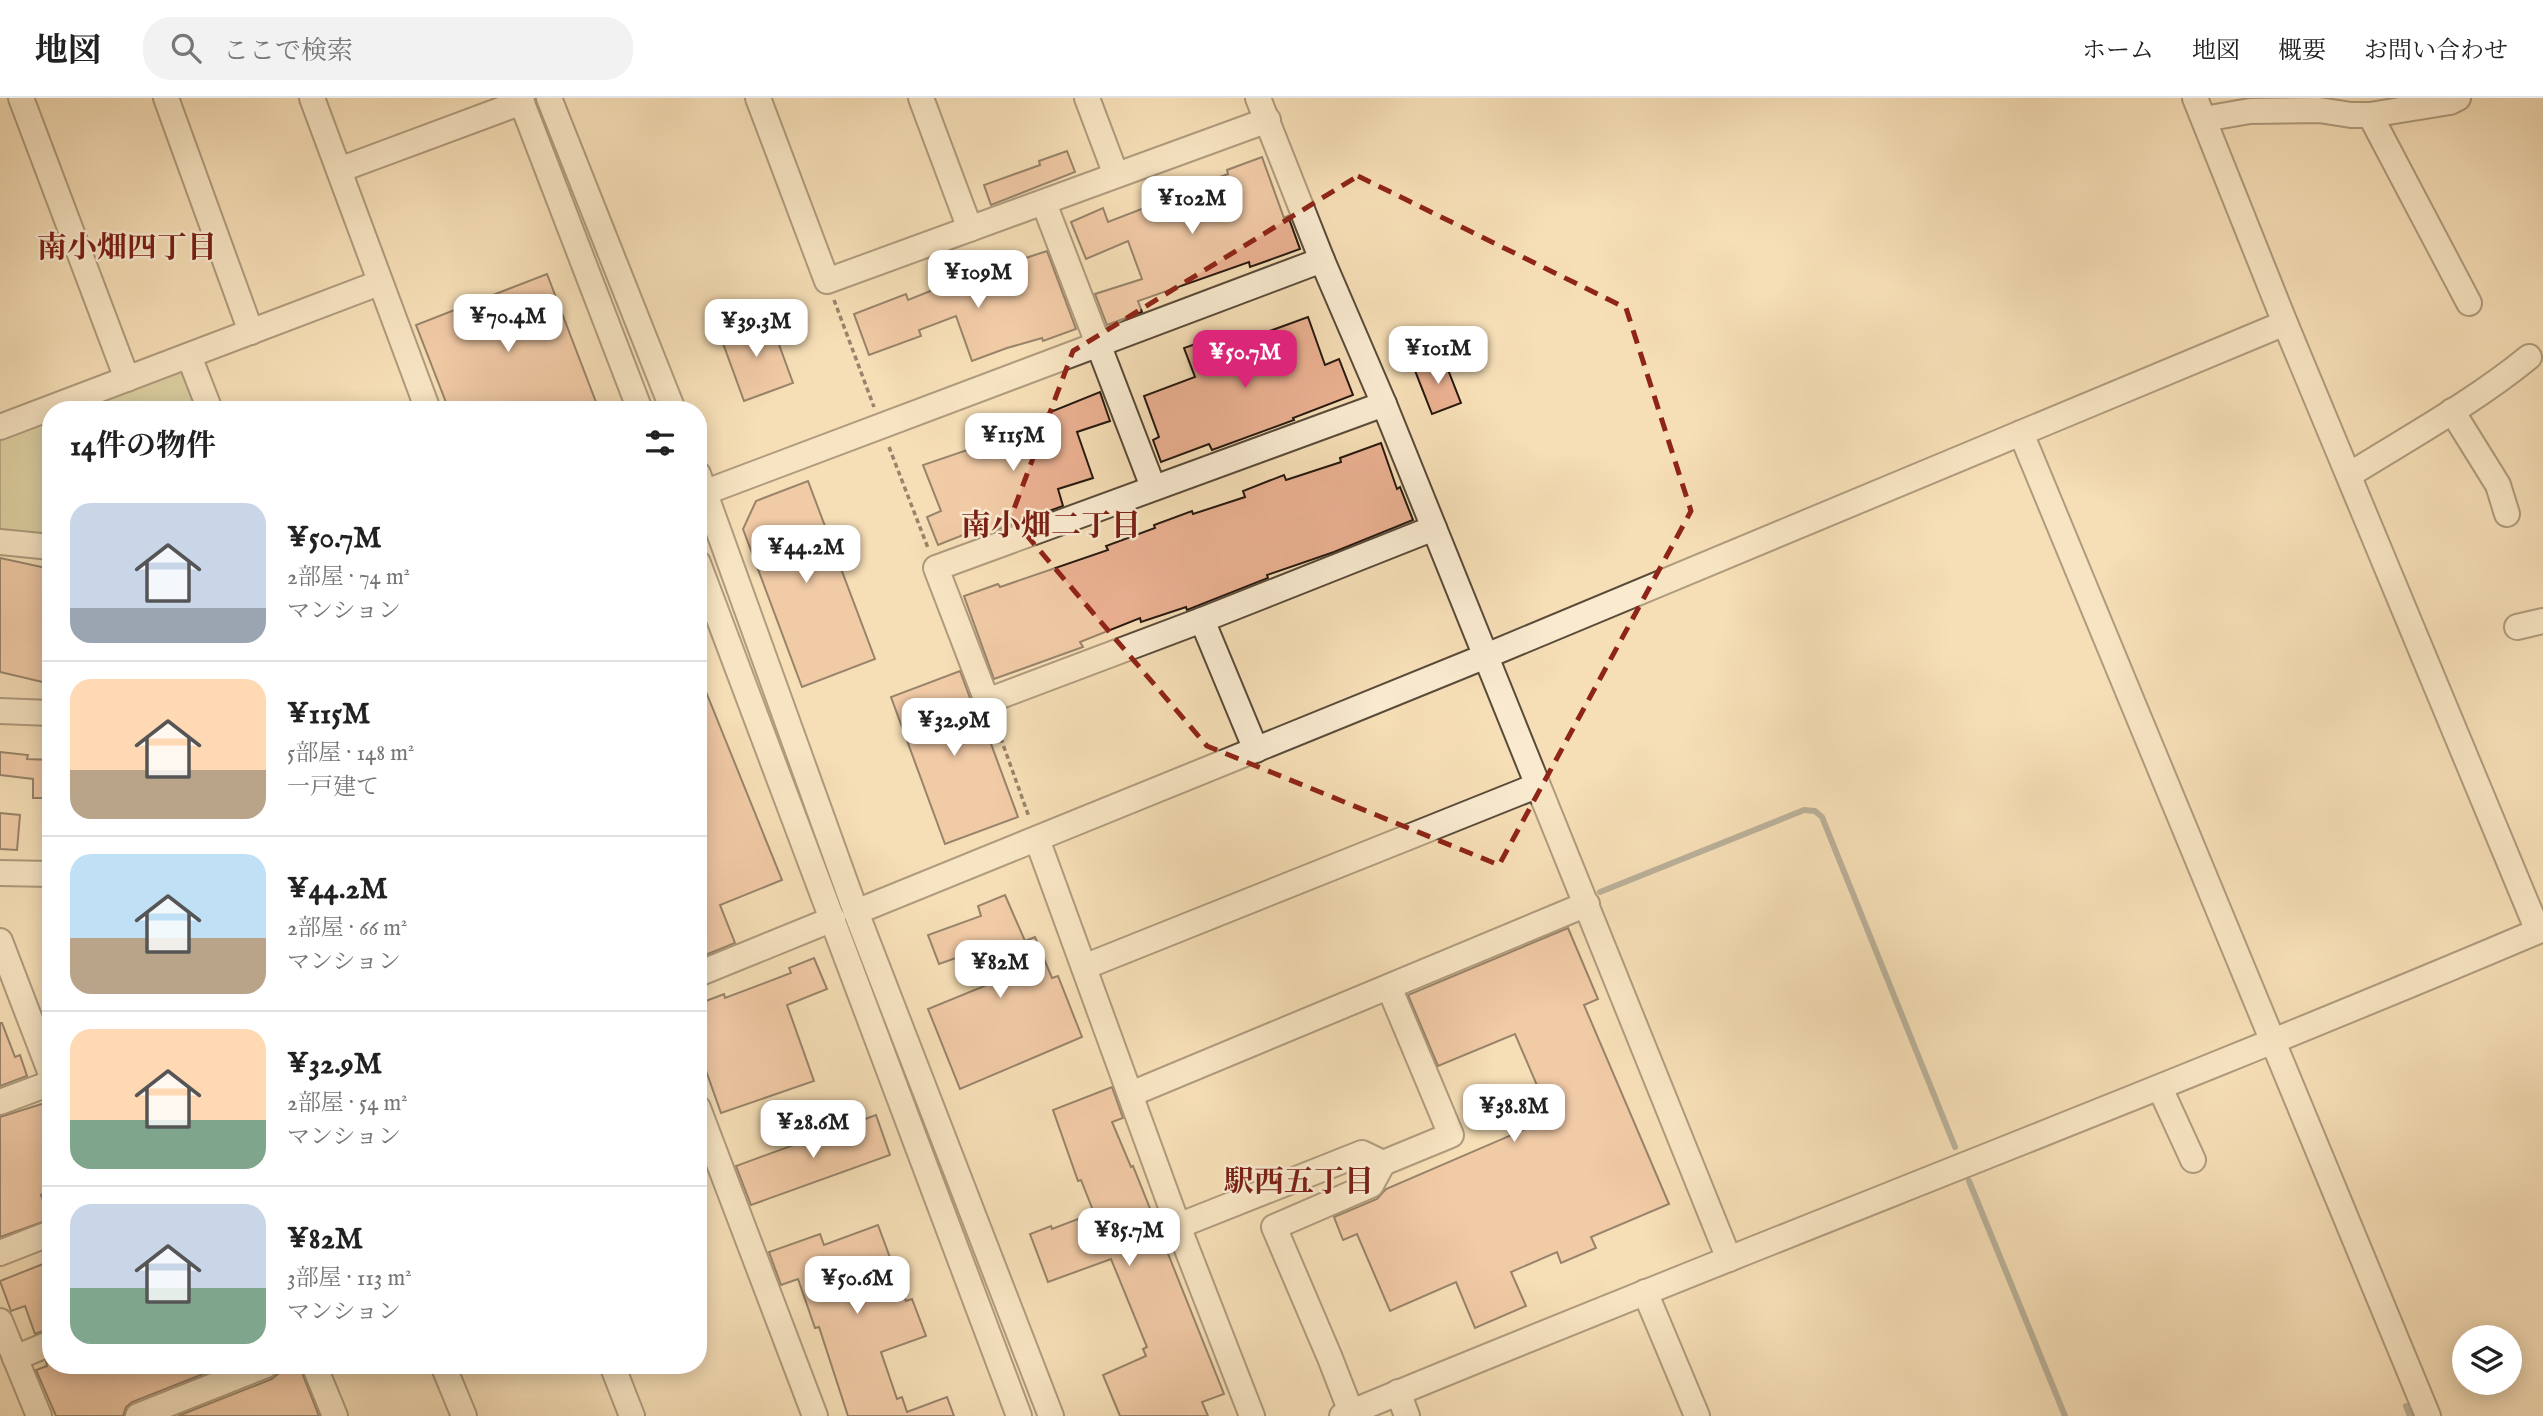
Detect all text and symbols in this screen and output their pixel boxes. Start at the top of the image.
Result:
search box [143,17,633,80]
icon: search [167,29,205,67]
text: 地図 [35,31,101,73]
text: ここで検索 [223,35,353,68]
text: ホーム [2082,36,2154,67]
text: 地図 [2192,36,2240,67]
text: 概要 [2278,36,2326,67]
text: お問い合わせ [2364,36,2508,67]
pin: ¥102M [1143,176,1241,236]
text: ¥102M [1158,184,1226,213]
district label: 南小畑四丁目 [37,230,217,268]
pin: ¥109M [929,250,1027,310]
text: ¥109M [944,258,1012,287]
pin: ¥70.4M [451,294,565,354]
pin: ¥39.3M [699,300,813,359]
text: ¥70.4M [470,302,546,331]
text: ¥39.3M [721,307,791,336]
pin: ¥101M [1389,327,1487,386]
pin: ¥50.7M [1188,330,1302,390]
text: ¥101M [1405,334,1471,363]
text: ¥50.7M [1209,338,1281,367]
pin: ¥115M [964,414,1062,473]
text: ¥115M [981,421,1045,450]
icon: filters [641,424,679,462]
text: 14件の物件 [70,428,216,466]
district label: 南小畑二丁目 [961,508,1141,546]
text: ¥50.7M [287,520,381,558]
pin: ¥44.2M [749,526,863,585]
icon: home [126,531,210,615]
text: ¥44.2M [767,533,845,562]
text: 2部屋 · 74 m² [287,563,410,592]
text: マンション [287,597,401,626]
text: ¥115M [287,696,370,734]
pin: ¥32.9M [897,698,1011,758]
text: ¥32.9M [918,706,990,735]
icon: home [126,707,210,791]
text: 5部屋 · 148 m² [287,739,415,768]
text: 一戸建て [287,773,379,802]
text: ¥44.2M [287,871,388,909]
icon: home [126,882,210,966]
text: 2部屋 · 66 m² [287,914,408,943]
pin: ¥82M [959,940,1041,1000]
text: マンション [287,948,401,977]
text: ¥82M [971,948,1029,977]
text: ¥32.9M [287,1046,382,1084]
icon: home [126,1057,210,1141]
pin: ¥38.8M [1457,1084,1571,1144]
text: 2部屋 · 54 m² [287,1089,408,1118]
text: ¥38.8M [1479,1092,1549,1121]
pin: ¥28.6M [756,1100,870,1160]
text: ¥28.6M [777,1108,849,1137]
text: マンション [287,1123,401,1152]
district label: 駅西五丁目 [1224,1164,1374,1202]
pin: ¥85.7M [1072,1208,1186,1268]
text: ¥85.7M [1094,1216,1164,1245]
text: ¥82M [287,1221,363,1259]
icon: home [126,1232,210,1316]
pin: ¥50.6M [800,1256,914,1316]
text: 3部屋 · 113 m² [287,1264,412,1293]
text: ¥50.6M [821,1264,893,1293]
text: マンション [287,1298,401,1327]
map controls [2452,1325,2522,1395]
button: layers [2452,1325,2522,1395]

